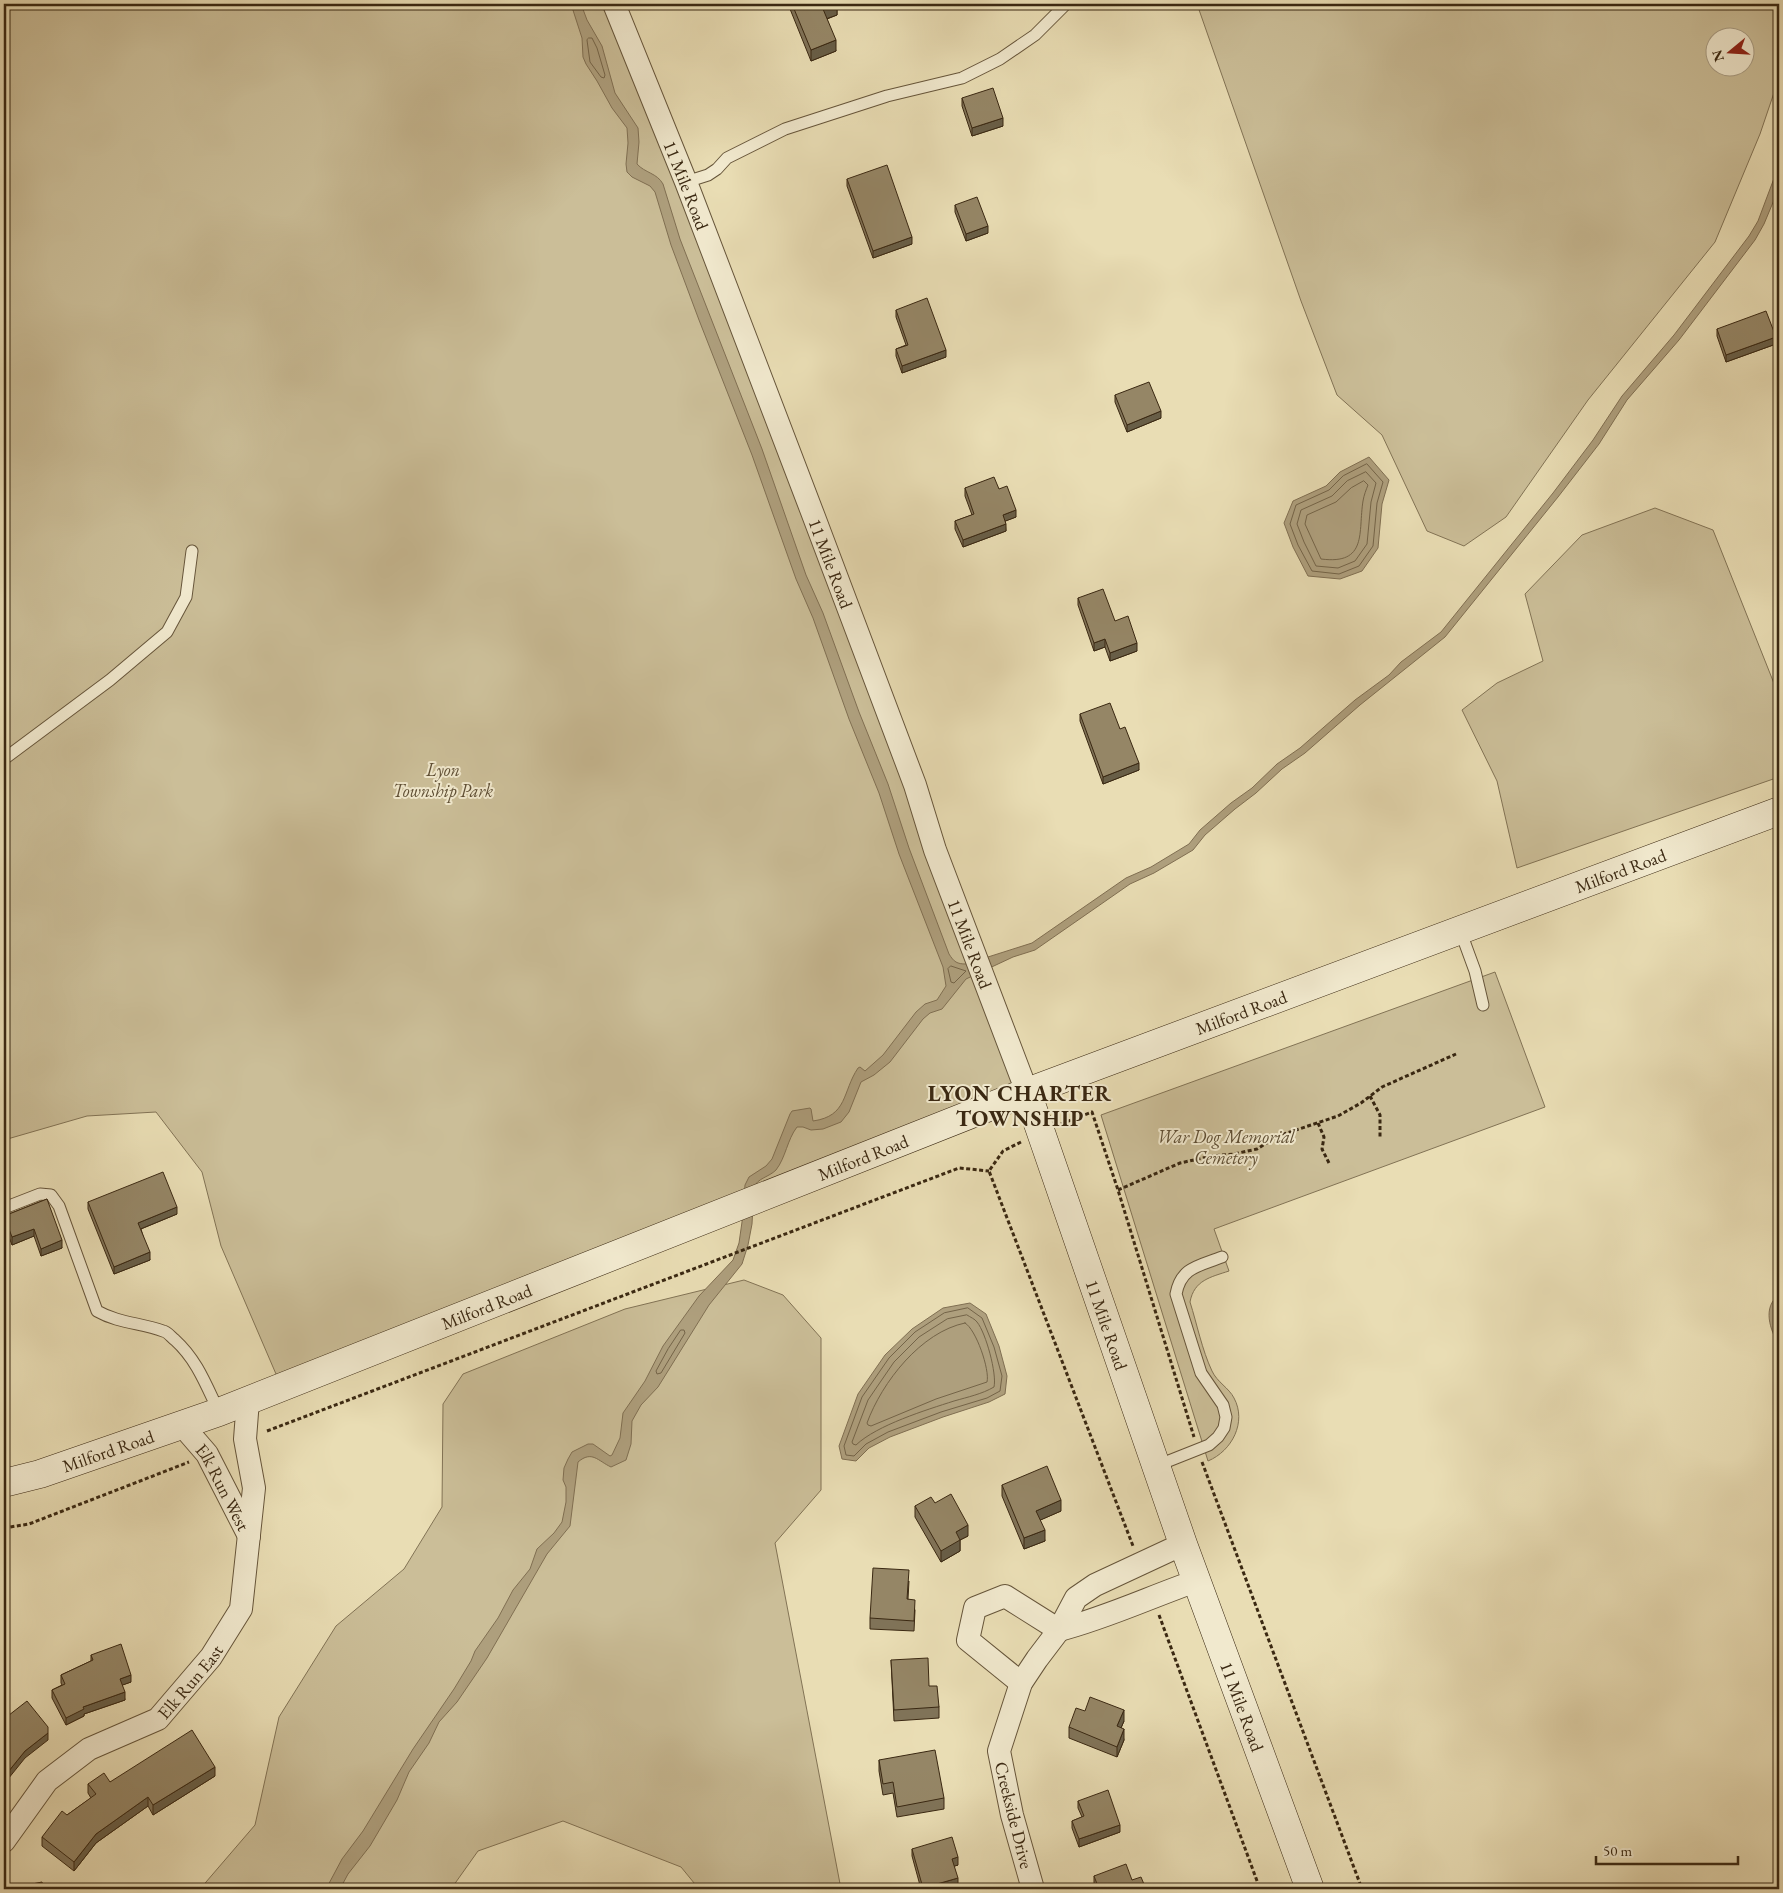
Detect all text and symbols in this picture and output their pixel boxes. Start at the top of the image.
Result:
north arrow [1706,28,1756,78]
text: N [1707,47,1728,64]
street label: 11 Mile Road [659,137,715,234]
street label: 11 Mile Road [804,515,859,612]
park label: Lyon Township Park [393,758,493,803]
street label: Milford Road [1572,842,1670,898]
street label: 11 Mile Road [943,895,998,992]
street label: Milford Road [1192,984,1291,1040]
district label: LYON CHARTER TOWNSHIP [928,1079,1112,1133]
park label: War Dog Memorial Cemetery [1157,1125,1296,1170]
street label: Milford Road [814,1128,912,1185]
street label: 11 Mile Road [1081,1276,1134,1374]
street label: Milford Road [438,1278,536,1334]
street label: Milford Road [59,1424,158,1477]
street label: Elk Run West [191,1438,256,1535]
street label: Elk Run East [152,1640,228,1723]
street label: 11 Mile Road [1216,1658,1270,1755]
street label: Creekside Drive [990,1759,1038,1871]
scale bar [1596,1833,1738,1865]
text: 50 m [1603,1841,1632,1860]

